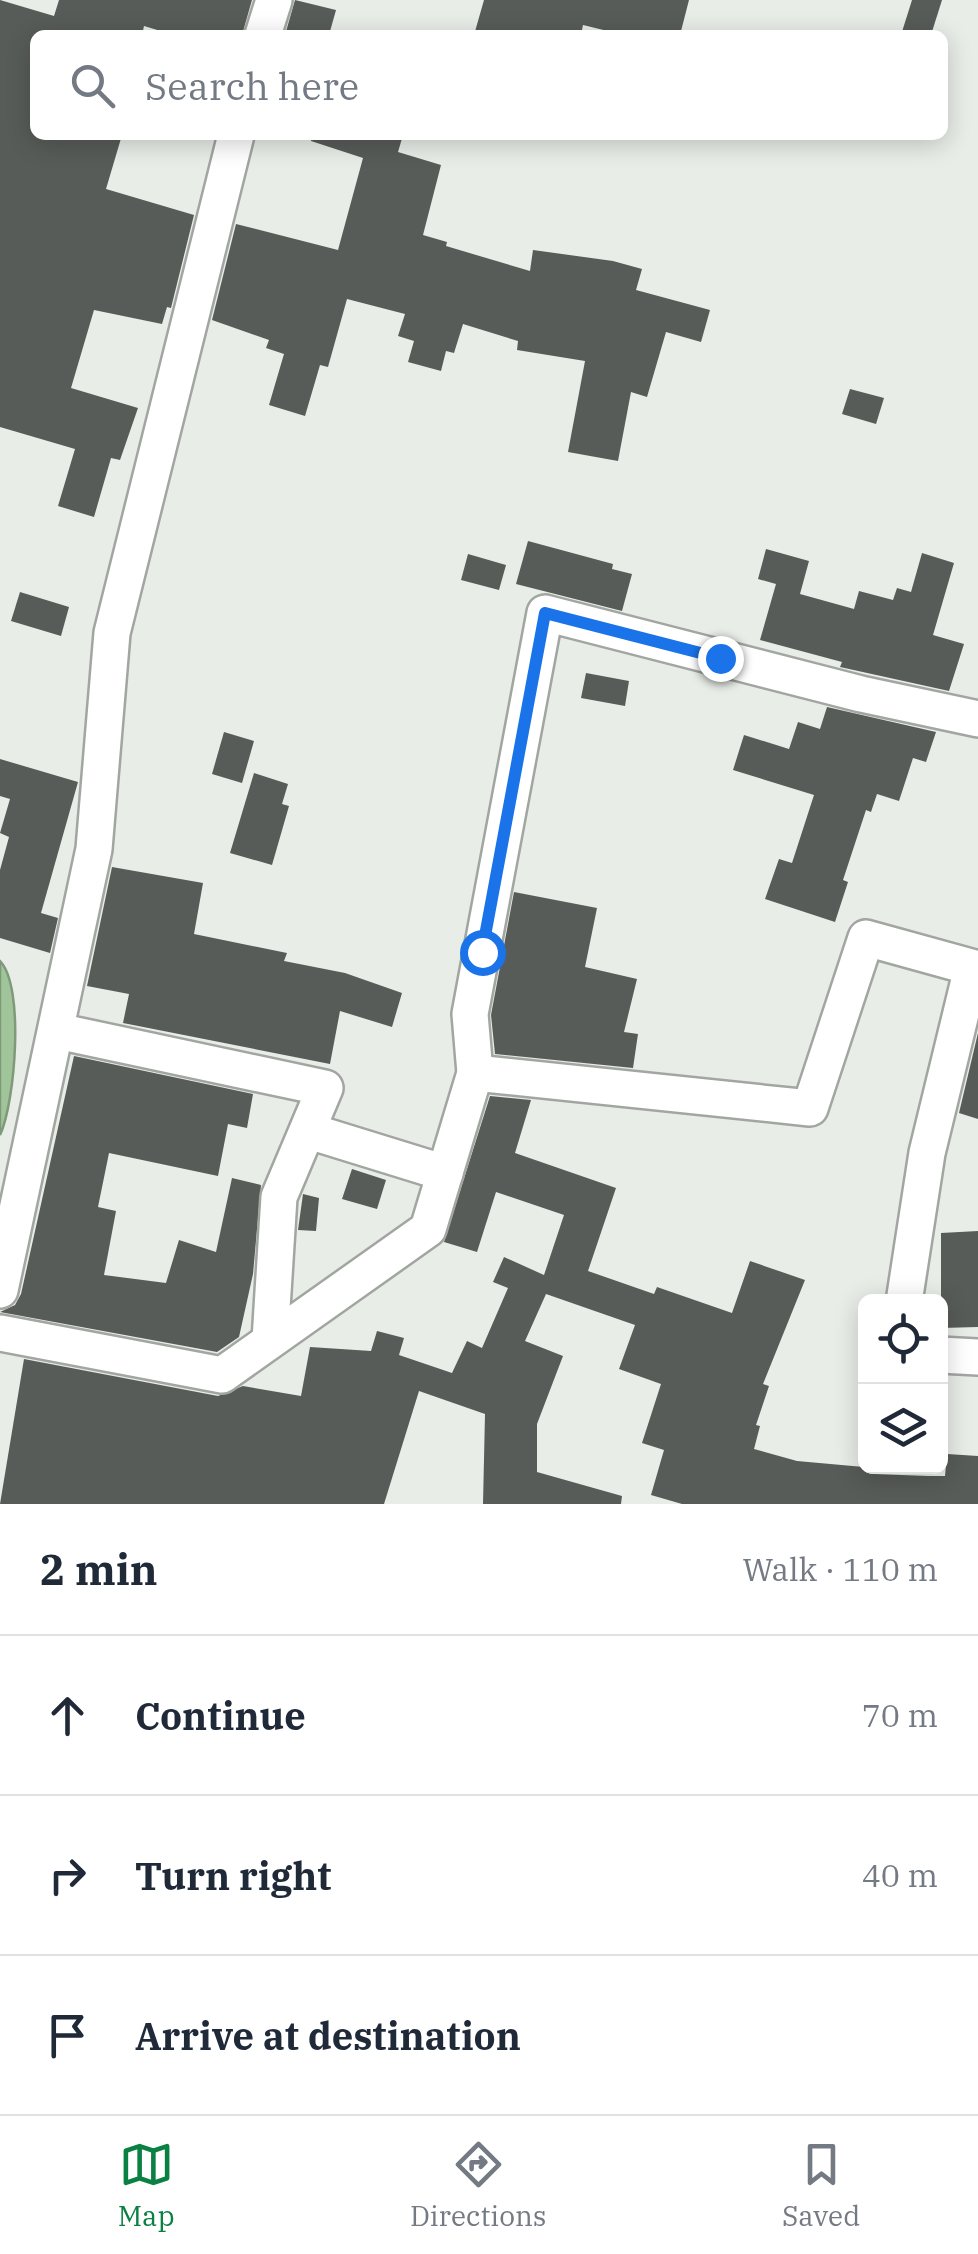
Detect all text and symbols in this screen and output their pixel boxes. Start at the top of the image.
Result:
search box [30,30,948,140]
icon: search [65,58,120,113]
text: Search here [145,61,359,110]
route end [698,636,744,682]
route start [460,930,506,976]
map controls [858,1294,948,1474]
button: locate [858,1294,948,1384]
button: layers [858,1384,948,1474]
text: 2 min [40,1542,158,1597]
text: Walk · 110 m [742,1548,938,1590]
icon: ahead [40,1688,95,1743]
text: Continue [135,1691,306,1740]
text: 70 m [862,1694,938,1736]
icon: right [40,1848,95,1903]
text: Turn right [135,1851,331,1900]
text: 40 m [862,1854,938,1896]
icon: arrive [40,2008,95,2063]
text: Arrive at destination [135,2011,521,2060]
tab: Map [118,2137,175,2234]
tab: Directions [410,2137,547,2234]
tab: Saved [782,2137,860,2234]

